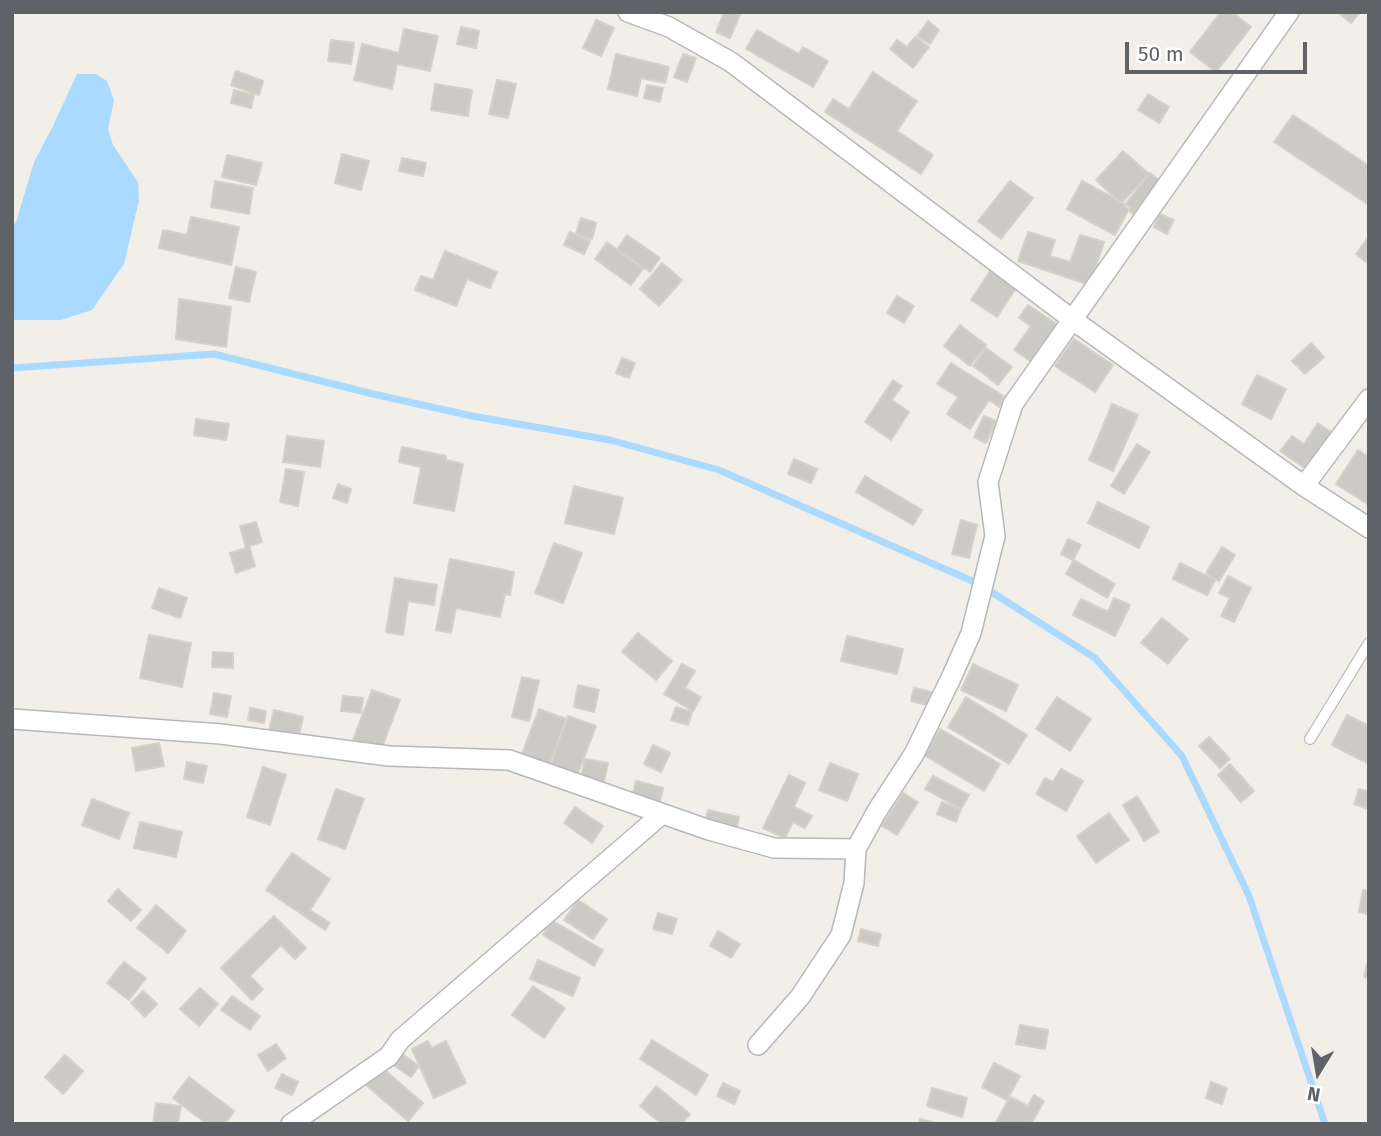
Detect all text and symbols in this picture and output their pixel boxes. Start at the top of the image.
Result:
scale bar [1129,28,1311,72]
text: 50 m [1138,41,1184,67]
north arrow [1283,1038,1353,1108]
text: N [1306,1082,1322,1107]

